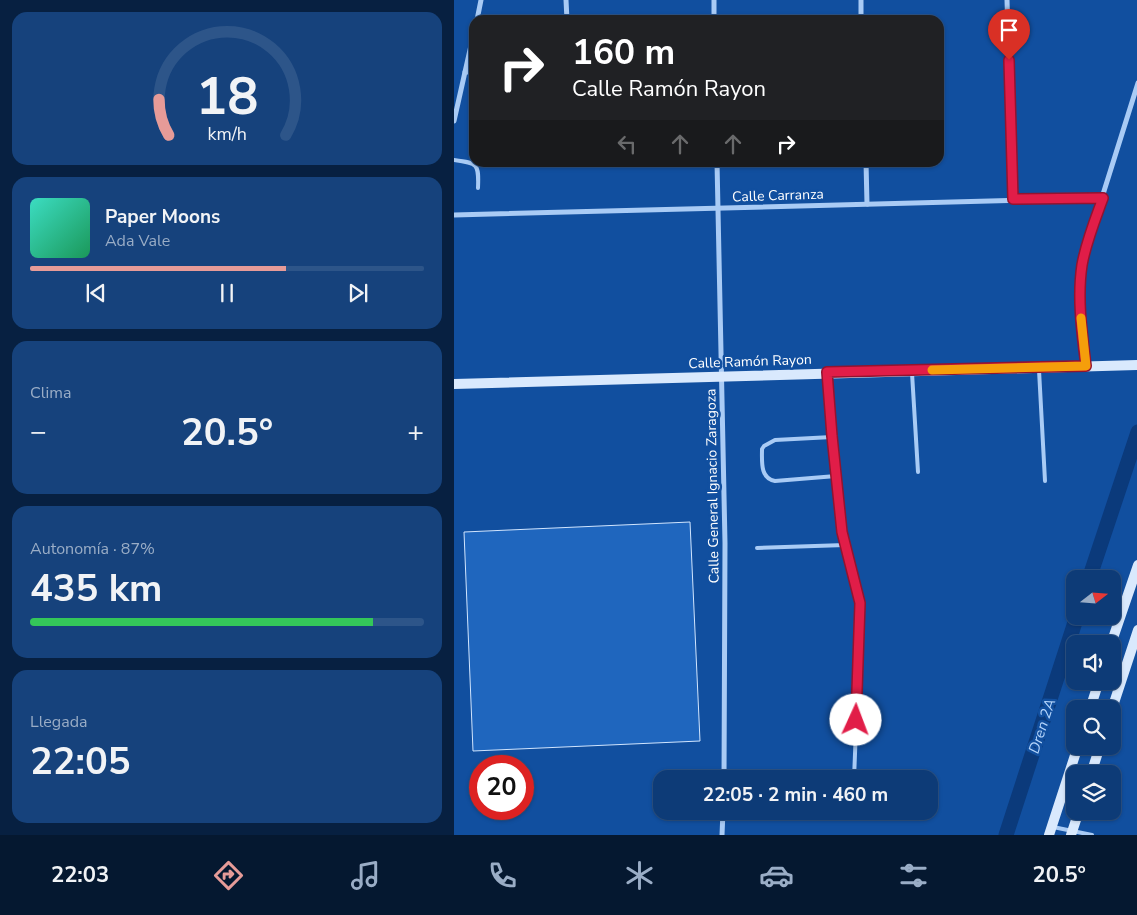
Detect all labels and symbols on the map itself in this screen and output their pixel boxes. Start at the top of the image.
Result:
pin [988,9,1030,60]
street label: Calle Carranza [732,184,824,207]
street label: Calle Ramón Rayon [688,350,812,373]
street label: Calle General Ignacio Zaragoza [701,388,724,584]
north arrow [1066,570,1122,625]
position arrow [829,693,881,745]
water label: Dren 2A [1024,696,1060,756]
speed limit sign: 20 [469,755,534,820]

